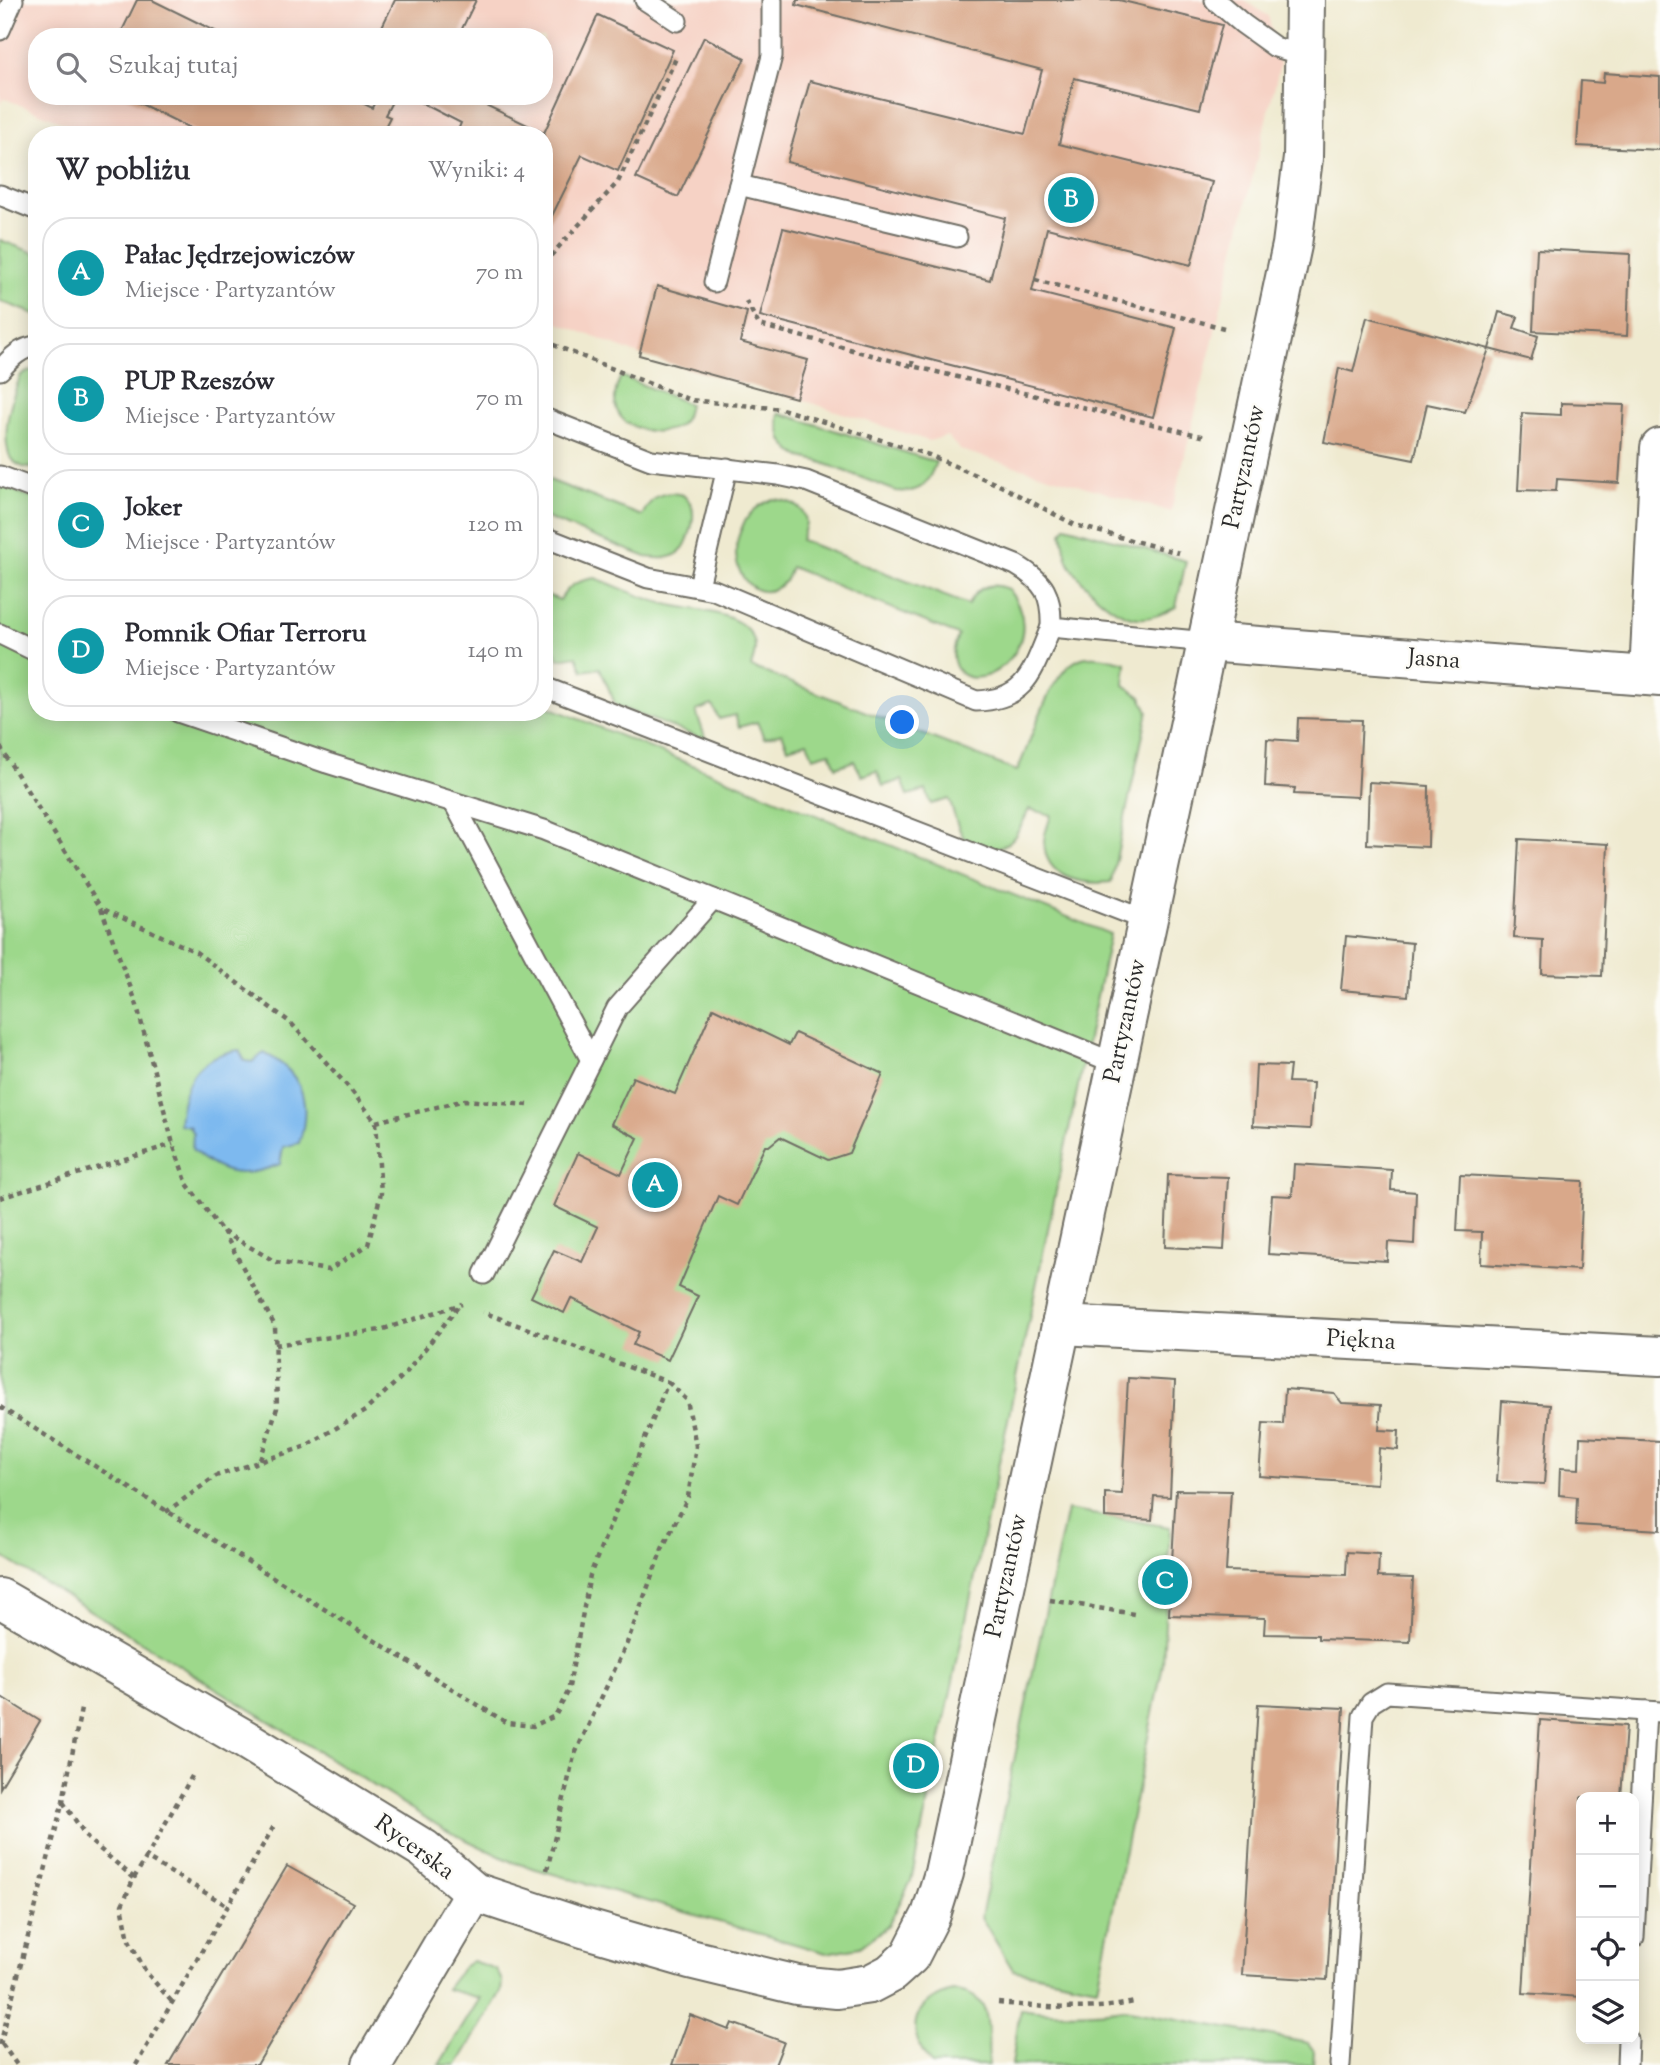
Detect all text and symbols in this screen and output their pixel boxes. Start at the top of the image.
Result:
search box [28,28,553,105]
icon: search [52,48,90,86]
text: Szukaj tutaj [108,48,239,85]
text: W pobliżu [56,150,190,193]
text: Wyniki: 4 [428,155,525,188]
pin: B [1048,174,1094,226]
text: Pałac Jędrzejowiczów [125,238,355,275]
text: A [72,257,90,290]
text: 70 m [476,257,523,290]
text: Miejsce · Partyzantów [125,275,336,308]
text: PUP Rzeszów [125,364,275,401]
text: B [74,383,88,416]
text: 70 m [476,383,523,416]
text: Miejsce · Partyzantów [125,401,336,434]
street label: Partyzantów [1215,402,1275,532]
text: Joker [125,490,182,527]
text: C [72,509,90,542]
text: 120 m [468,509,523,542]
text: Miejsce · Partyzantów [125,527,336,560]
text: Pomnik Ofiar Terroru [125,616,367,653]
text: D [72,635,90,668]
text: 140 m [468,635,523,668]
street label: Jasna [1405,641,1461,679]
text: Miejsce · Partyzantów [125,653,336,686]
your location [885,705,919,739]
street label: Partyzantów [1096,956,1156,1086]
pin: A [632,1159,678,1211]
street label: Piękna [1326,1322,1396,1360]
street label: Partyzantów [977,1511,1037,1641]
pin: C [1142,1556,1188,1608]
pin: D [893,1740,939,1792]
map controls [1576,1792,1639,2044]
button: + [1576,1792,1639,1855]
street label: Rycerska [367,1807,461,1889]
button: − [1576,1855,1639,1918]
button: locate [1576,1918,1639,1981]
button: layers [1576,1981,1639,2044]

